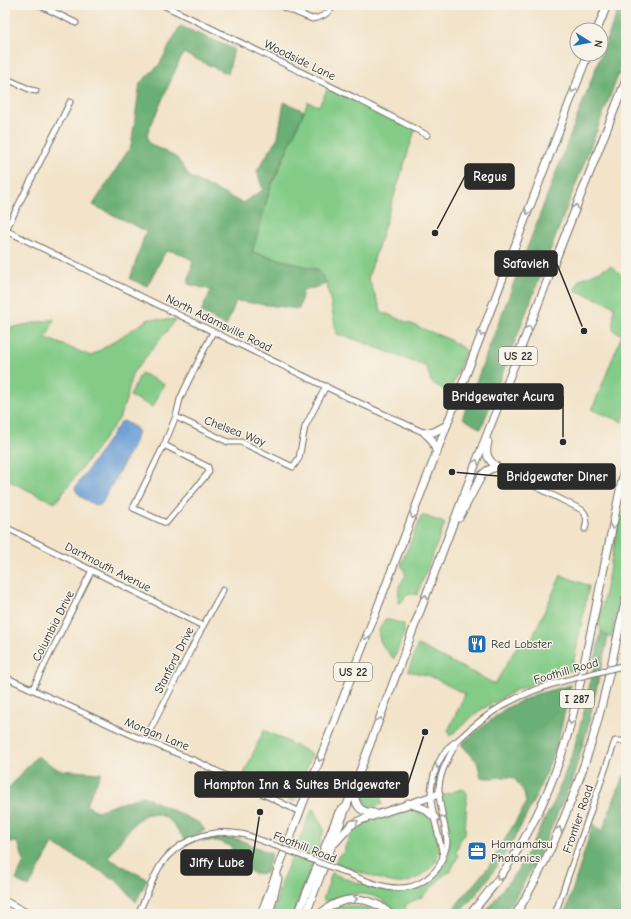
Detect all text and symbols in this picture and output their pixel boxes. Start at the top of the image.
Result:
north arrow [569,22,609,62]
street label: Woodside Lane [262,37,338,83]
text: N [591,39,605,49]
one-way arrow [570,87,578,94]
callout: Regus [465,164,514,189]
text: Regus [473,169,507,184]
one-way arrow [572,203,580,210]
one-way arrow [524,208,532,215]
callout: Safavieh [495,251,557,276]
text: Safavieh [503,256,549,271]
street label: North Adamsville Road [164,291,274,355]
one-way arrow [524,324,532,332]
one-way arrow [478,330,487,337]
road number: US 22 [499,347,537,365]
callout: Bridgewater Acura [444,384,563,409]
text: Bridgewater Acura [452,389,554,404]
street label: Chelsea Way [202,413,268,449]
one-way arrow [472,459,480,466]
callout: Bridgewater Diner [498,464,615,489]
text: Bridgewater Diner [506,469,608,484]
one-way arrow [409,512,417,519]
one-way arrow [609,524,617,530]
street label: Dartmouth Avenue [63,539,153,595]
street label: Columbia Drive [29,588,77,664]
one-way arrow [421,593,429,600]
street label: Stanford Drive [151,624,197,696]
one-way arrow [363,633,371,640]
restaurant icon: Red Lobster [466,633,488,655]
place label: Red Lobster [491,637,552,651]
street label: Foothill Road [532,655,600,687]
road number: US 22 [334,663,372,681]
road number: I 287 [560,690,594,708]
street label: Morgan Lane [123,715,191,753]
one-way arrow [375,716,383,723]
one-way arrow [567,719,576,726]
one-way arrow [317,755,325,762]
one-way arrow [434,763,442,770]
callout: Hampton Inn & Suites Bridgewater [195,772,408,797]
text: Hampton Inn & Suites Bridgewater [204,777,401,792]
street label: Frontier Road [560,783,596,855]
one-way arrow [438,815,447,821]
one-way arrow [352,820,359,827]
one-way arrow [555,826,563,833]
street label: Foothill Road [271,829,339,865]
place label: Hamamatsu Photonics [491,837,553,865]
office icon: Hamamatsu Photonics [466,840,488,862]
callout: Jiffy Lube [181,850,252,875]
text: Jiffy Lube [190,855,245,870]
one-way arrow [497,873,504,880]
one-way arrow [352,895,358,904]

